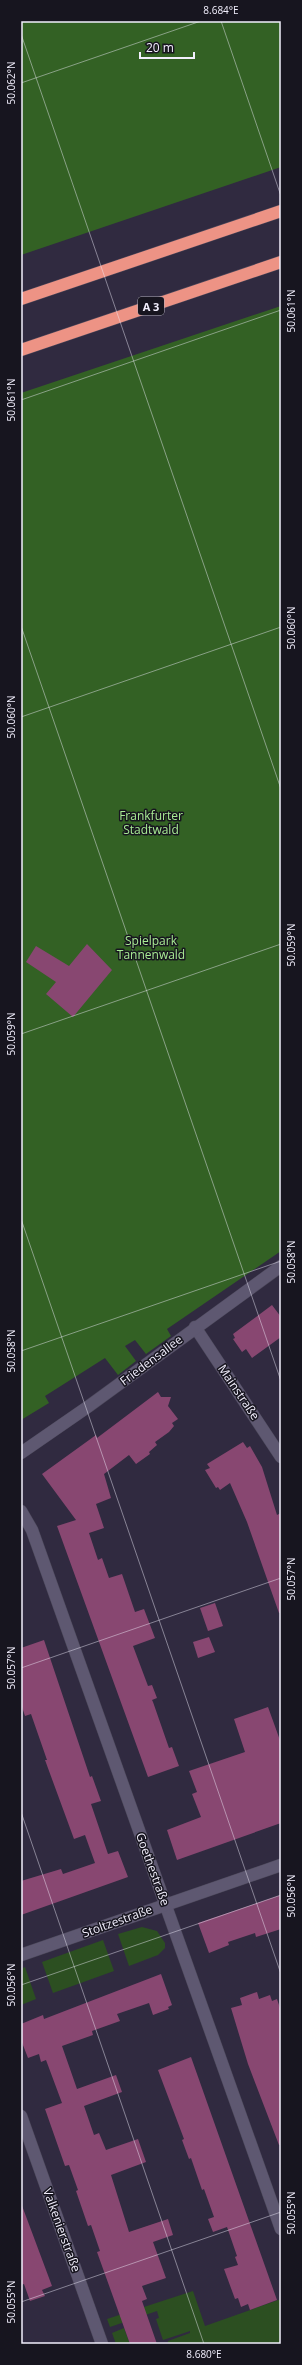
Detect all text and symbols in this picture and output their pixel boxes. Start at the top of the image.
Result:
text: 8.684°E [203,3,239,17]
scale bar [140,34,194,60]
text: 20 m [146,39,174,56]
text: 50.062°N [4,61,18,105]
text: 50.061°N [284,289,298,333]
road number: A 3 [138,297,164,315]
text: 50.061°N [4,378,18,422]
text: 50.060°N [284,606,298,650]
text: 50.060°N [4,695,18,739]
park label: Frankfurter Stadtwald [119,807,183,838]
text: 50.059°N [284,923,298,967]
park label: Spielpark Tannenwald [117,932,185,963]
text: 50.059°N [4,1012,18,1056]
text: 50.058°N [284,1240,298,1284]
text: 50.058°N [4,1329,18,1373]
street label: Friedensallee [116,1331,186,1389]
street label: Mainstraße [214,1361,264,1423]
text: 50.057°N [284,1557,298,1601]
text: 50.057°N [4,1646,18,1690]
street label: Goethestraße [132,1830,174,1908]
text: 50.056°N [284,1874,298,1918]
street label: Stoltzestraße [80,1900,155,1942]
text: 50.056°N [4,1963,18,2007]
street label: Valkenierstraße [39,2186,85,2274]
text: 50.055°N [284,2191,298,2235]
text: 50.055°N [4,2280,18,2324]
text: 8.680°E [186,2347,222,2361]

